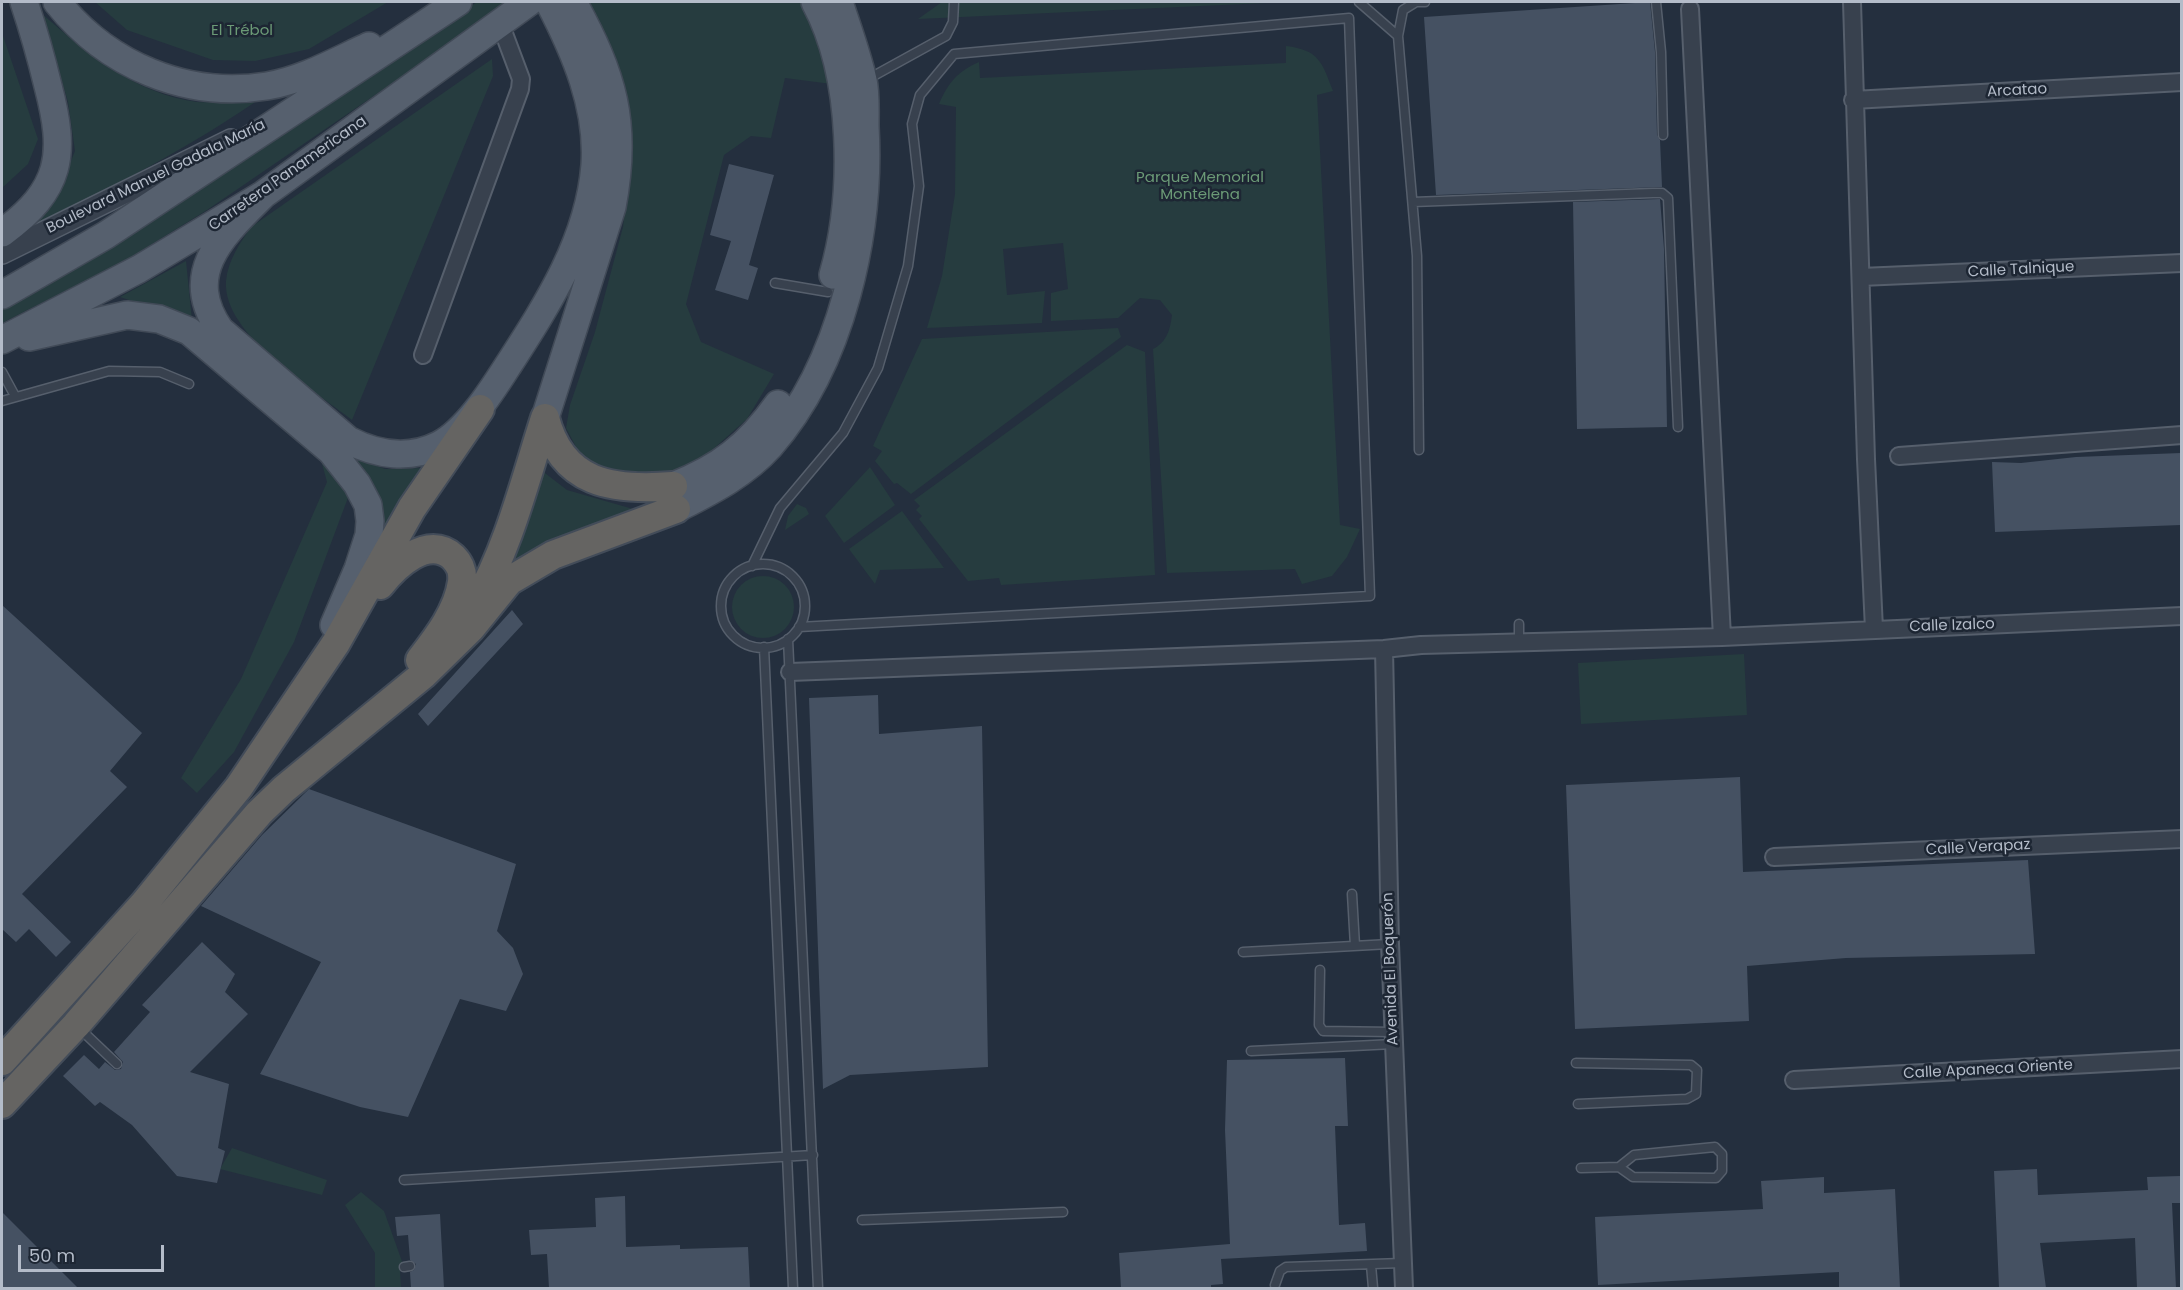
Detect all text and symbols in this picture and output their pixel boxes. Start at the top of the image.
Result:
park label: El Trébol [211,22,273,40]
street label: Arcatao [1986,80,2048,102]
street label: Carretera Panamericana [206,113,370,235]
street label: Boulevard Manuel Gadala María [44,116,268,238]
park label: Parque Memorial Montelena [1136,169,1264,204]
street label: Calle Talnique [1967,258,2075,282]
street label: Calle Izalco [1909,616,1995,636]
street label: Calle Verapaz [1925,836,2031,860]
street label: Avenida El Boquerón [1379,892,1403,1046]
street label: Calle Apaneca Oriente [1903,1057,2073,1083]
scale bar [21,1233,166,1271]
text: 50 m [29,1243,75,1268]

